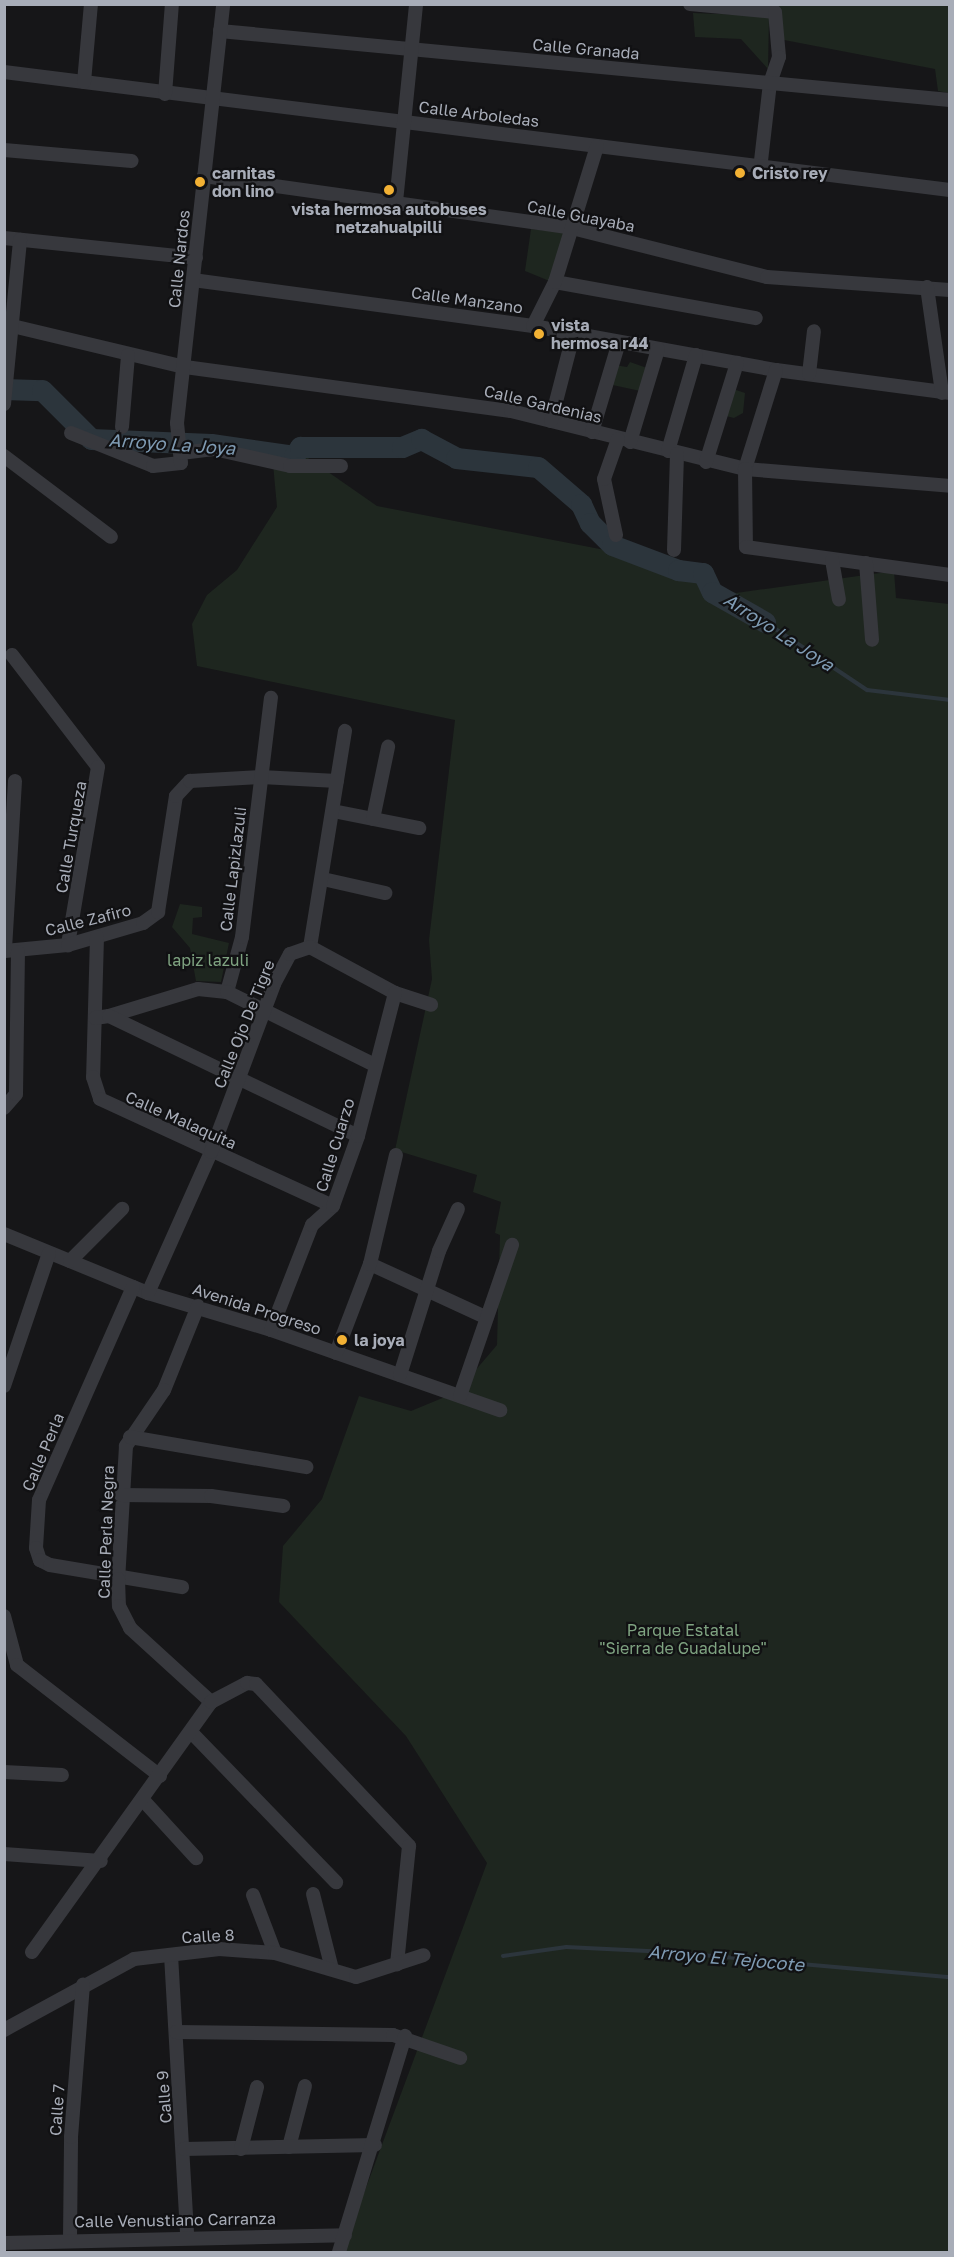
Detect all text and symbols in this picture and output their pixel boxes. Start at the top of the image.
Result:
street label: Calle Granada [532,35,640,63]
street label: Calle Arboledas [418,97,540,131]
place label: carnitas don lino [212,163,275,201]
place label: Cristo rey [752,163,828,183]
marker: Cristo rey [733,166,747,180]
marker: carnitas don lino [193,175,207,189]
marker: vista hermosa autobuses netzahualpilli [382,183,396,197]
street label: Calle Guayaba [525,196,637,236]
place label: vista hermosa autobuses netzahualpilli [291,199,487,237]
street label: Calle Nardos [164,209,194,309]
street label: Calle Manzano [410,283,524,317]
place label: vista hermosa r44 [551,315,648,353]
marker: vista hermosa r44 [532,327,546,341]
street label: Calle Gardenias [482,381,604,427]
water label: Arroyo La Joya [108,429,236,459]
water label: Arroyo La Joya [720,588,838,676]
street label: Calle Turqueza [52,779,90,895]
street label: Calle Lapizlazuli [216,806,250,932]
street label: Calle Zafiro [43,900,133,940]
park label: lapiz lazuli [167,950,249,970]
street label: Calle Ojo De Tigre [209,957,279,1091]
street label: Calle Malaquita [123,1087,239,1153]
street label: Calle Cuarzo [312,1096,358,1194]
street label: Avenida Progreso [190,1279,324,1339]
place label: la joya [354,1330,405,1350]
marker: la joya [335,1333,349,1347]
street label: Calle Perla [18,1410,68,1494]
street label: Calle Perla Negra [94,1465,118,1599]
park label: Parque Estatal "Sierra de Guadalupe" [599,1620,767,1658]
street label: Calle 8 [181,1925,235,1947]
water label: Arroyo El Tejocote [647,1940,805,1976]
street label: Calle 9 [153,2070,175,2124]
street label: Calle 7 [46,2084,68,2136]
street label: Calle Venustiano Carranza [74,2209,276,2231]

